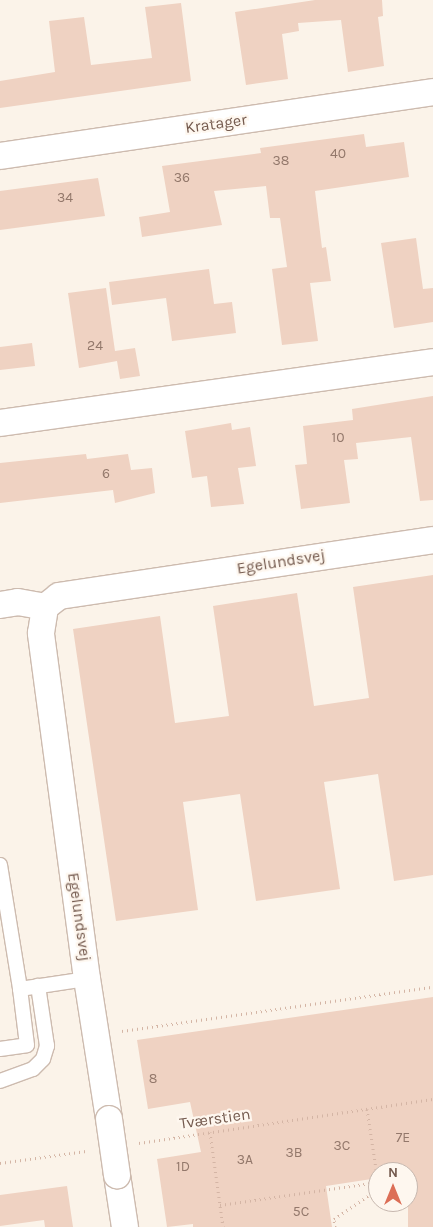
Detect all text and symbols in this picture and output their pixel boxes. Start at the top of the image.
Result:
street label: Kratager [184,110,248,138]
house number: 40 [330,146,346,162]
house number: 38 [273,153,289,169]
house number: 36 [174,170,190,186]
house number: 34 [57,190,73,206]
house number: 24 [87,338,103,354]
house number: 10 [332,430,344,446]
house number: 6 [102,466,110,482]
street label: Egelundsvej [235,546,327,578]
street label: Egelundsvej [63,871,95,963]
house number: 8 [149,1071,157,1087]
street label: Tværstien [178,1105,252,1133]
house number: 7E [396,1130,410,1146]
house number: 3C [334,1138,350,1154]
house number: 3B [286,1145,302,1161]
house number: 3A [237,1152,253,1168]
house number: 1D [176,1159,190,1175]
north arrow [368,1162,418,1212]
text: N [388,1164,398,1181]
house number: 5C [293,1204,309,1220]

